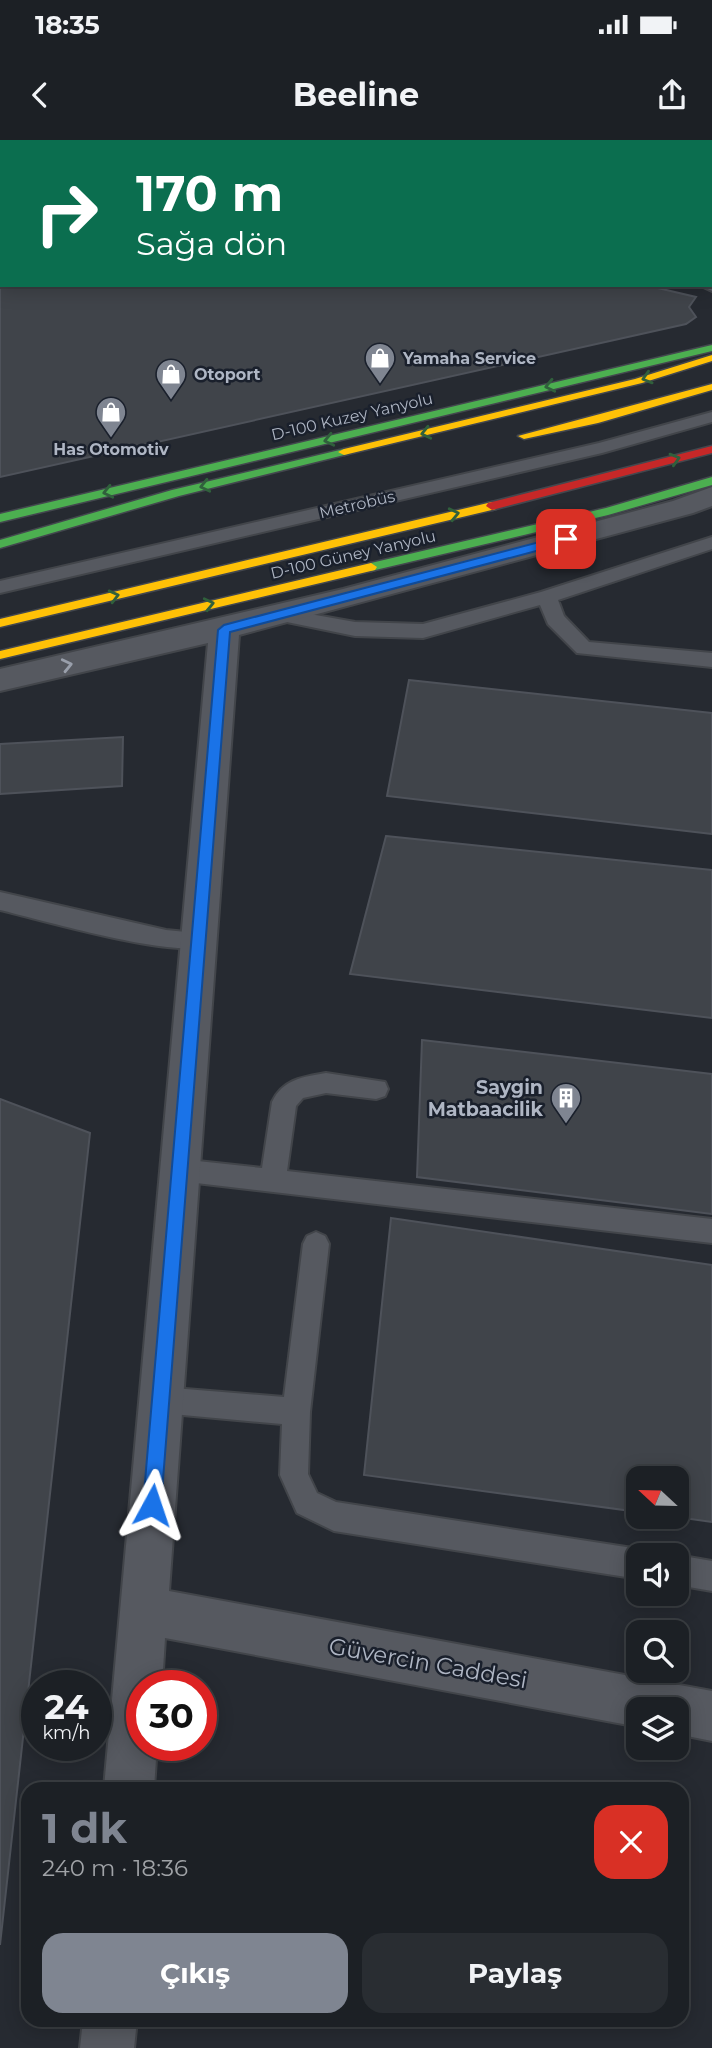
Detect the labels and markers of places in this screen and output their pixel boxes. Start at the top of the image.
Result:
shop icon: Yamaha Service [363,341,397,385]
place label: Yamaha Service [402,349,536,368]
shop icon: Otoport [154,357,188,401]
place label: Otoport [194,365,260,384]
shop icon: Has Otomotiv [94,395,128,439]
place label: Has Otomotiv [53,440,169,459]
pin [536,509,596,569]
place label: Saygin Matbaacilik [428,1076,544,1121]
building icon: Saygin Matbaacilik [549,1081,583,1125]

